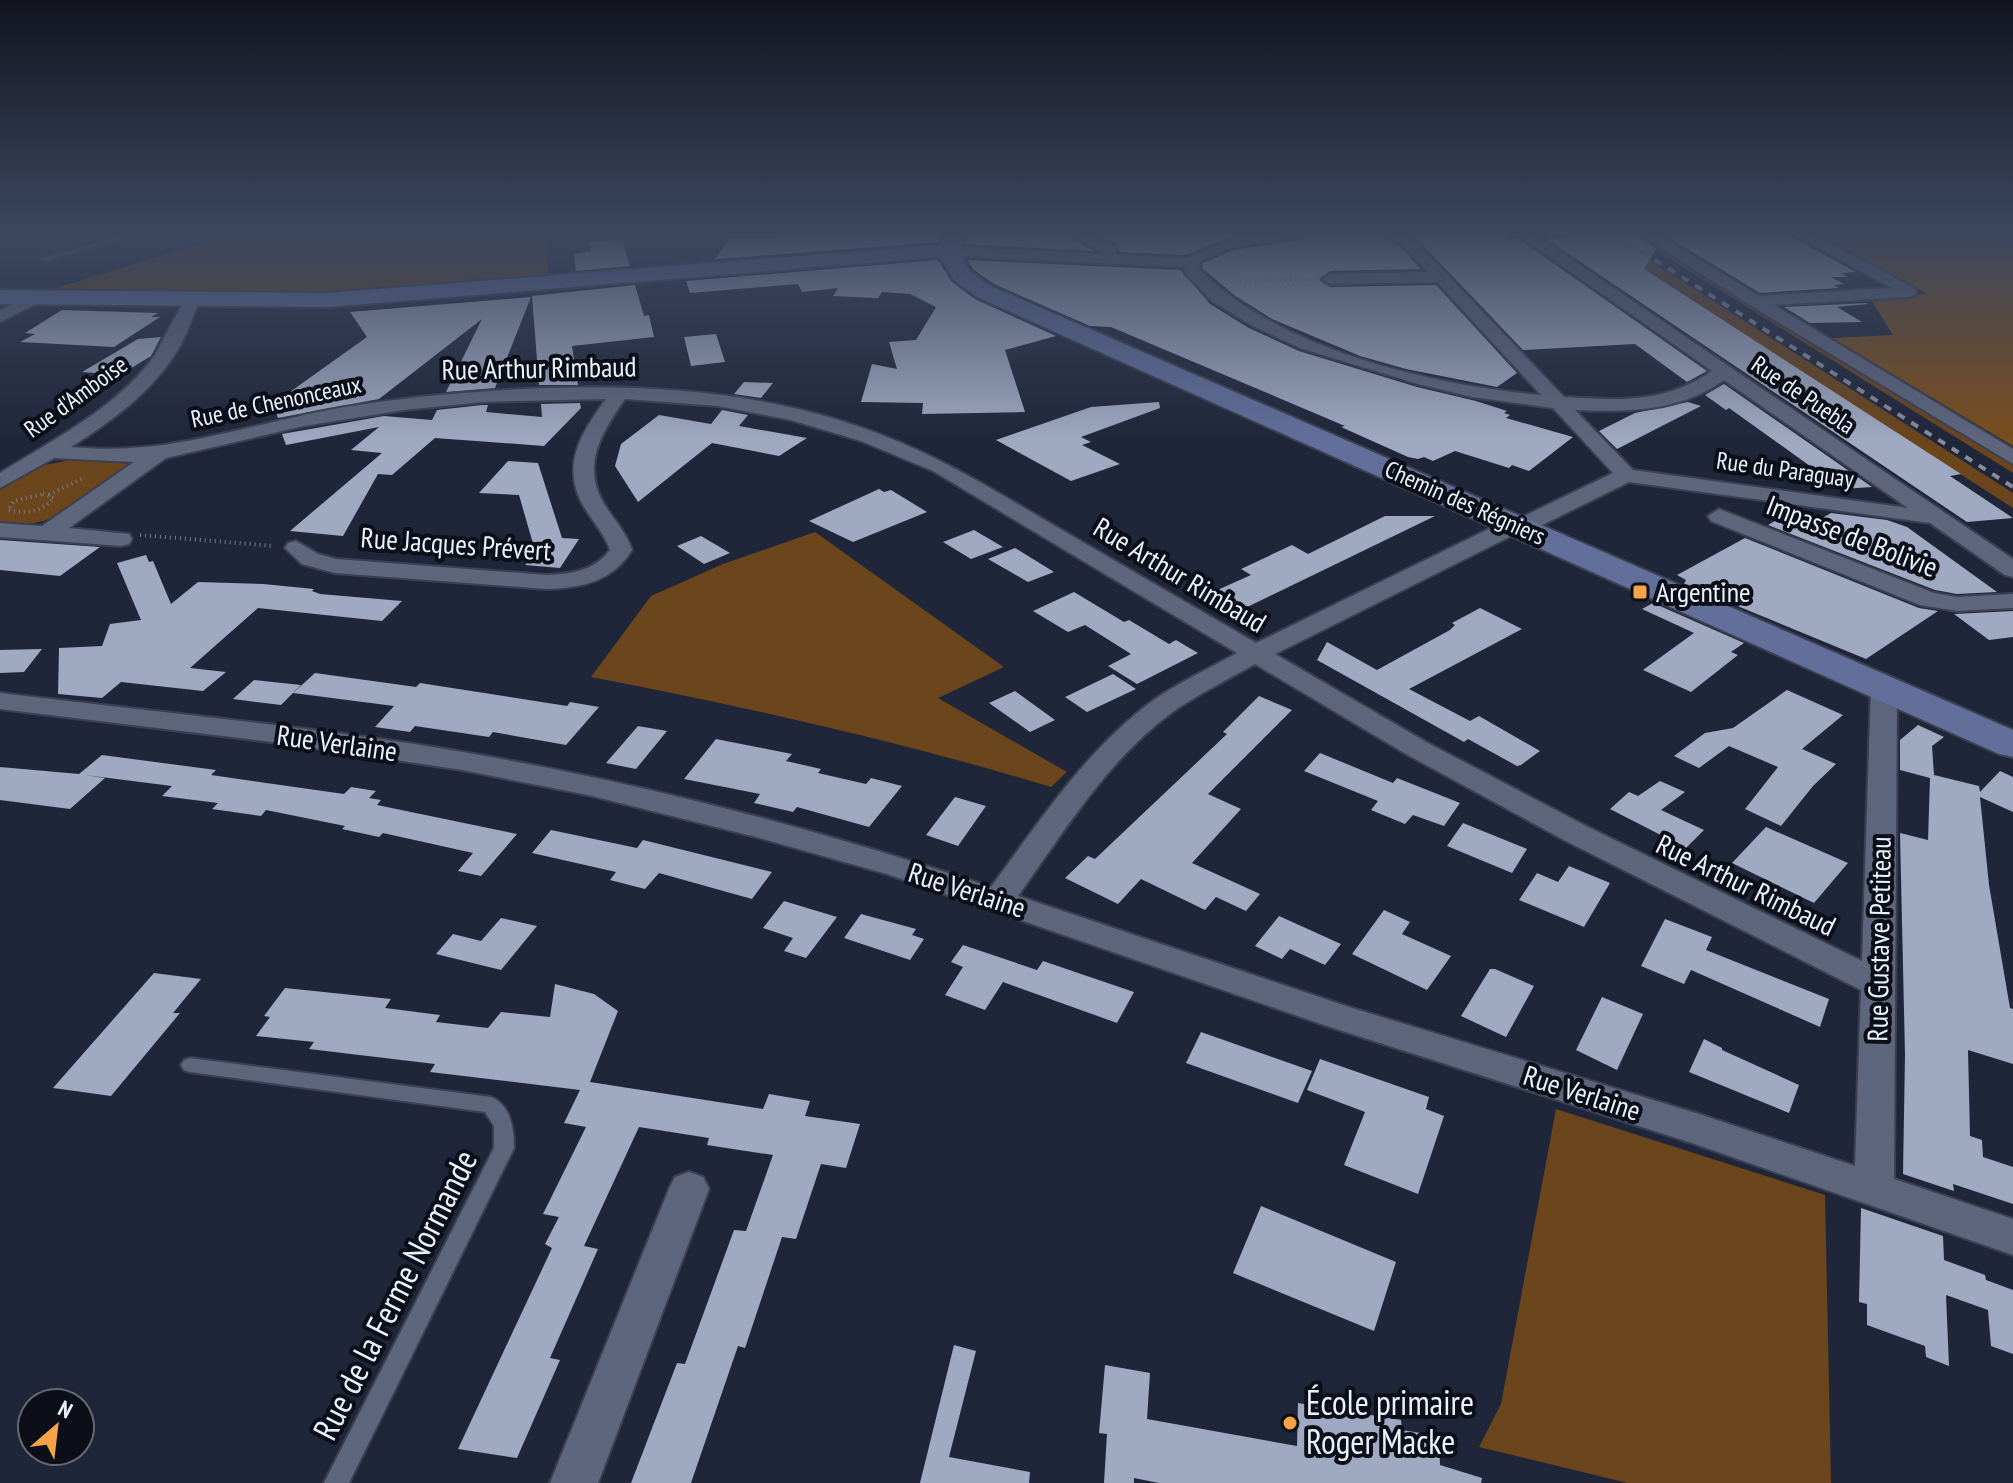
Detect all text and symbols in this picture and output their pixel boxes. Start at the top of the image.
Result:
street label: Rue Arthur Rimbaud [441,347,637,388]
street label: Rue d'Amboise [18,349,133,444]
street label: Rue de Puebla [1746,349,1861,441]
street label: Rue de Chenonceaux [188,368,364,435]
street label: Rue du Paraguay [1714,445,1856,494]
street label: Chemin des Régniers [1380,453,1550,552]
street label: Impasse de Bolivie [1761,486,1943,585]
street label: Rue Arthur Rimbaud [1087,508,1273,641]
street label: Rue Jacques Prévert [360,518,553,569]
place label: Argentine [1656,573,1751,610]
marker: Argentine [1631,583,1649,601]
street label: Rue Verlaine [275,716,400,769]
street label: Rue Arthur Rimbaud [1650,825,1842,944]
street label: Rue Gustave Petiteau [1858,836,1899,1042]
street label: Rue Verlaine [904,853,1030,926]
street label: Rue Verlaine [1519,1056,1645,1129]
street label: Rue de la Ferme Normande [302,1142,486,1447]
place label: École primaire Roger Macke [1306,1380,1474,1463]
north arrow [16,1387,96,1467]
text: N [54,1394,77,1424]
marker: École primaire Roger Macke [1281,1414,1299,1432]

